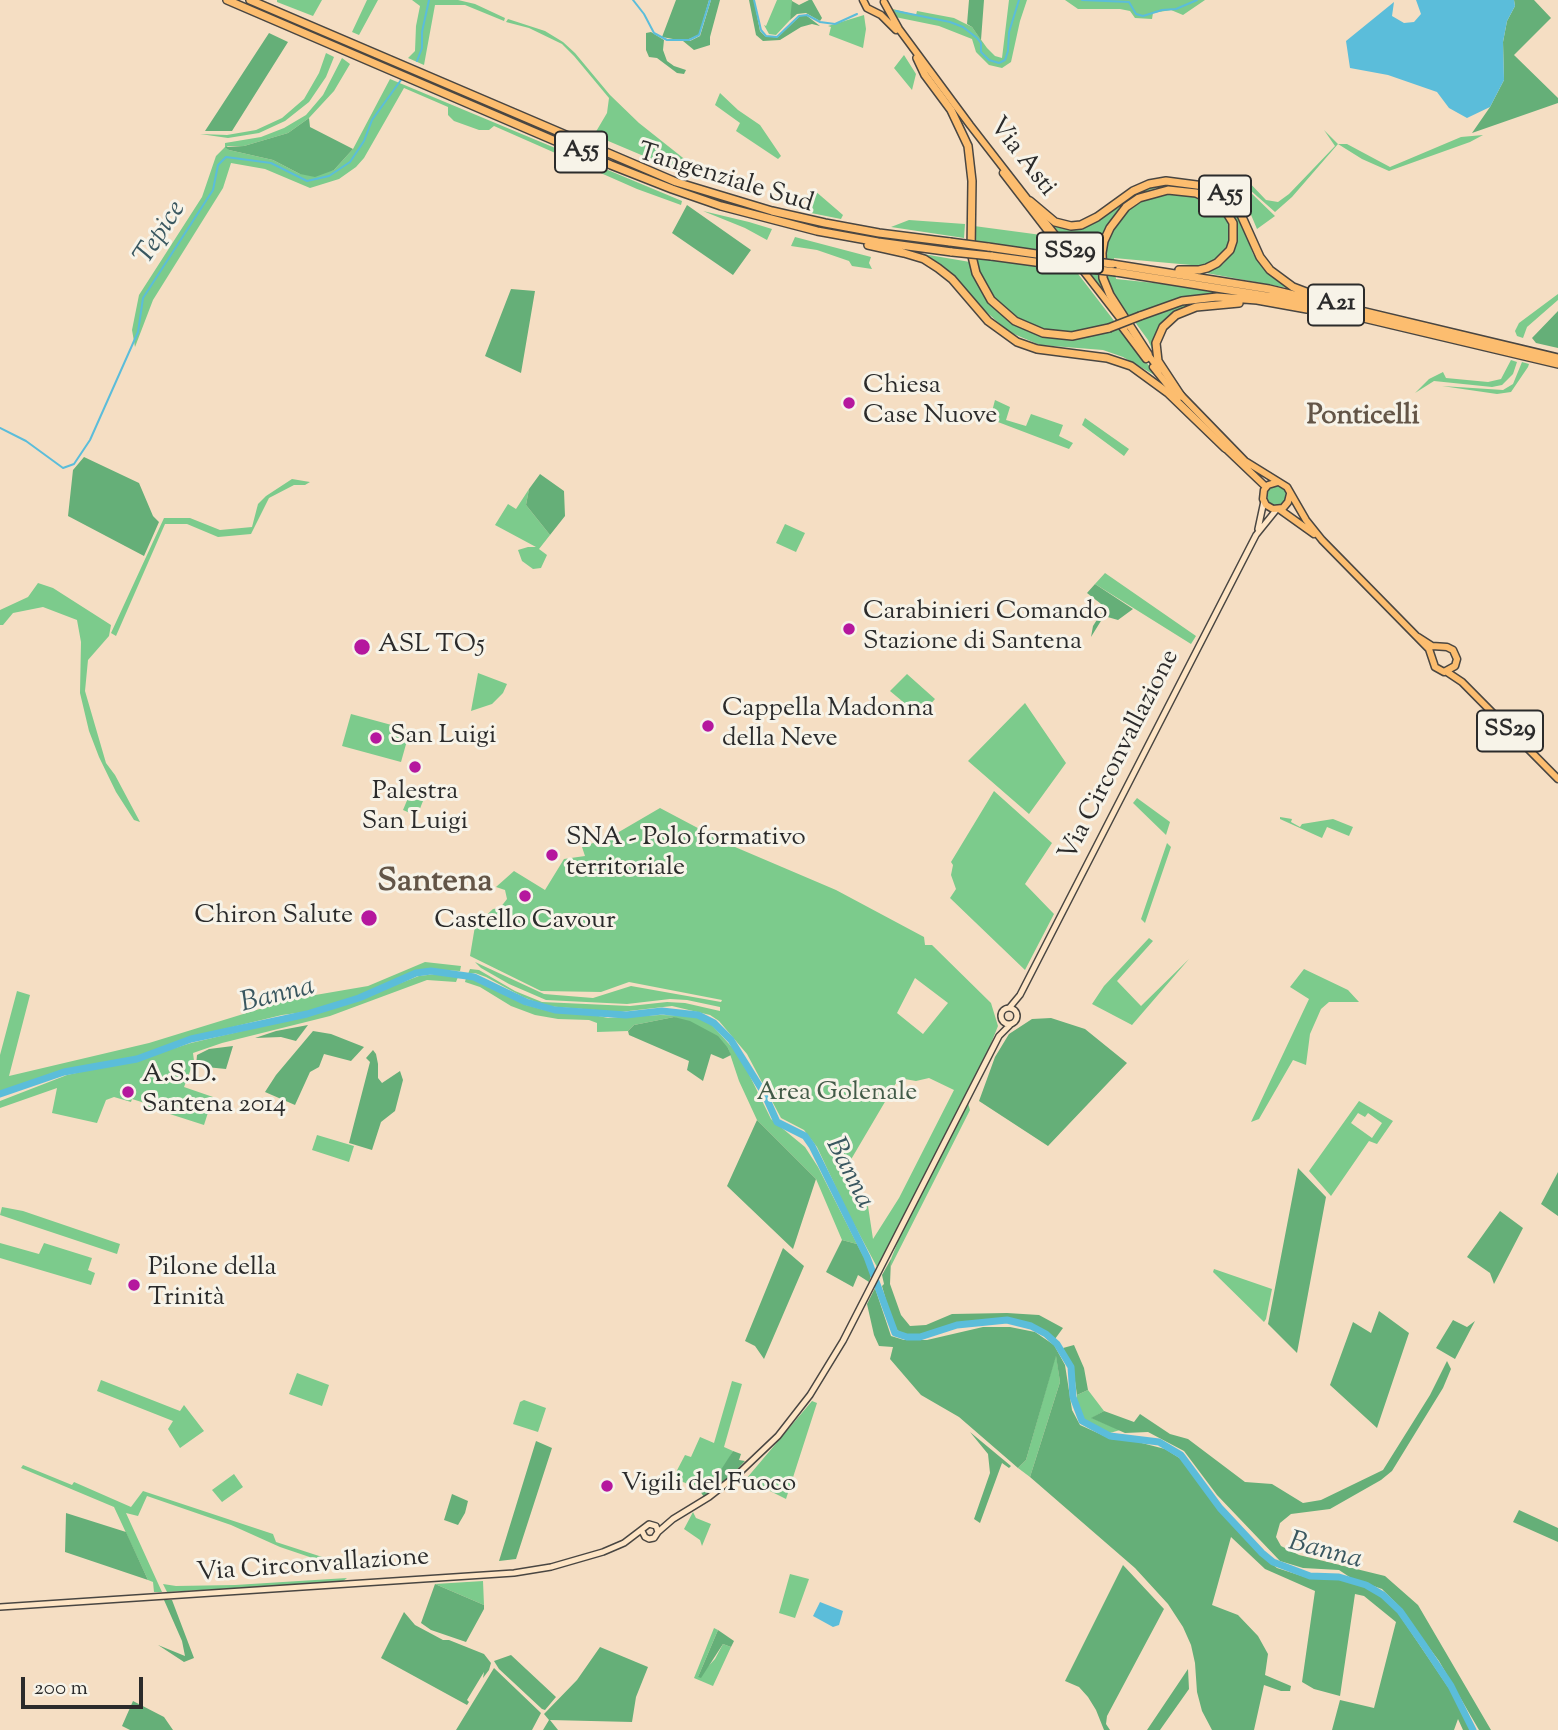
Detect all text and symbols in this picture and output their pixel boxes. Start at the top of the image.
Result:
street label: Via Asti [980,112,1062,204]
road number: A55 [555,132,607,172]
street label: Tangenziale Sud [633,138,817,222]
road number: A55 [1199,176,1251,216]
water label: Tepice [129,196,195,272]
road number: SS29 [1037,232,1103,274]
road number: A21 [1308,284,1364,326]
place label: Chiesa Case Nuove [863,372,997,434]
marker: Chiesa Case Nuove [841,395,857,411]
district label: Ponticelli [1307,401,1419,435]
place label: Carabinieri Comando Stazione di Santena [863,598,1107,660]
marker: Carabinieri Comando Stazione di Santena [841,621,857,637]
place label: ASL TO5 [378,631,485,663]
marker: ASL TO5 [352,637,372,657]
street label: Via Circonvallazione [1054,645,1188,867]
place label: Cappella Madonna della Neve [722,695,934,756]
road number: SS29 [1477,710,1543,752]
marker: Cappella Madonna della Neve [700,718,716,734]
place label: San Luigi [390,722,496,754]
marker: San Luigi [368,730,384,746]
marker: Palestra San Luigi [407,759,423,775]
place label: Palestra San Luigi [362,778,468,840]
place label: SNA - Polo formativo territoriale [566,824,806,886]
marker: SNA - Polo formativo territoriale [544,847,560,863]
district label: Santena [377,864,493,904]
marker: Castello Cavour [517,888,533,904]
place label: Chiron Salute [194,902,353,934]
place label: Castello Cavour [434,907,616,939]
marker: Chiron Salute [359,908,379,928]
water label: Banna [238,972,318,1022]
place label: A.S.D. Santena 2014 [142,1061,286,1122]
park label: Area Golenale [757,1079,917,1111]
marker: A.S.D. Santena 2014 [120,1084,136,1100]
water label: Banna [816,1133,880,1215]
place label: Pilone della Trinità [148,1254,277,1316]
marker: Pilone della Trinità [126,1277,142,1293]
place label: Vigili del Fuoco [621,1470,796,1502]
marker: Vigili del Fuoco [599,1478,615,1494]
water label: Banna [1284,1527,1366,1579]
street label: Via Circonvallazione [196,1543,430,1591]
scale bar [24,1664,147,1708]
text: 200 m [34,1674,88,1704]

